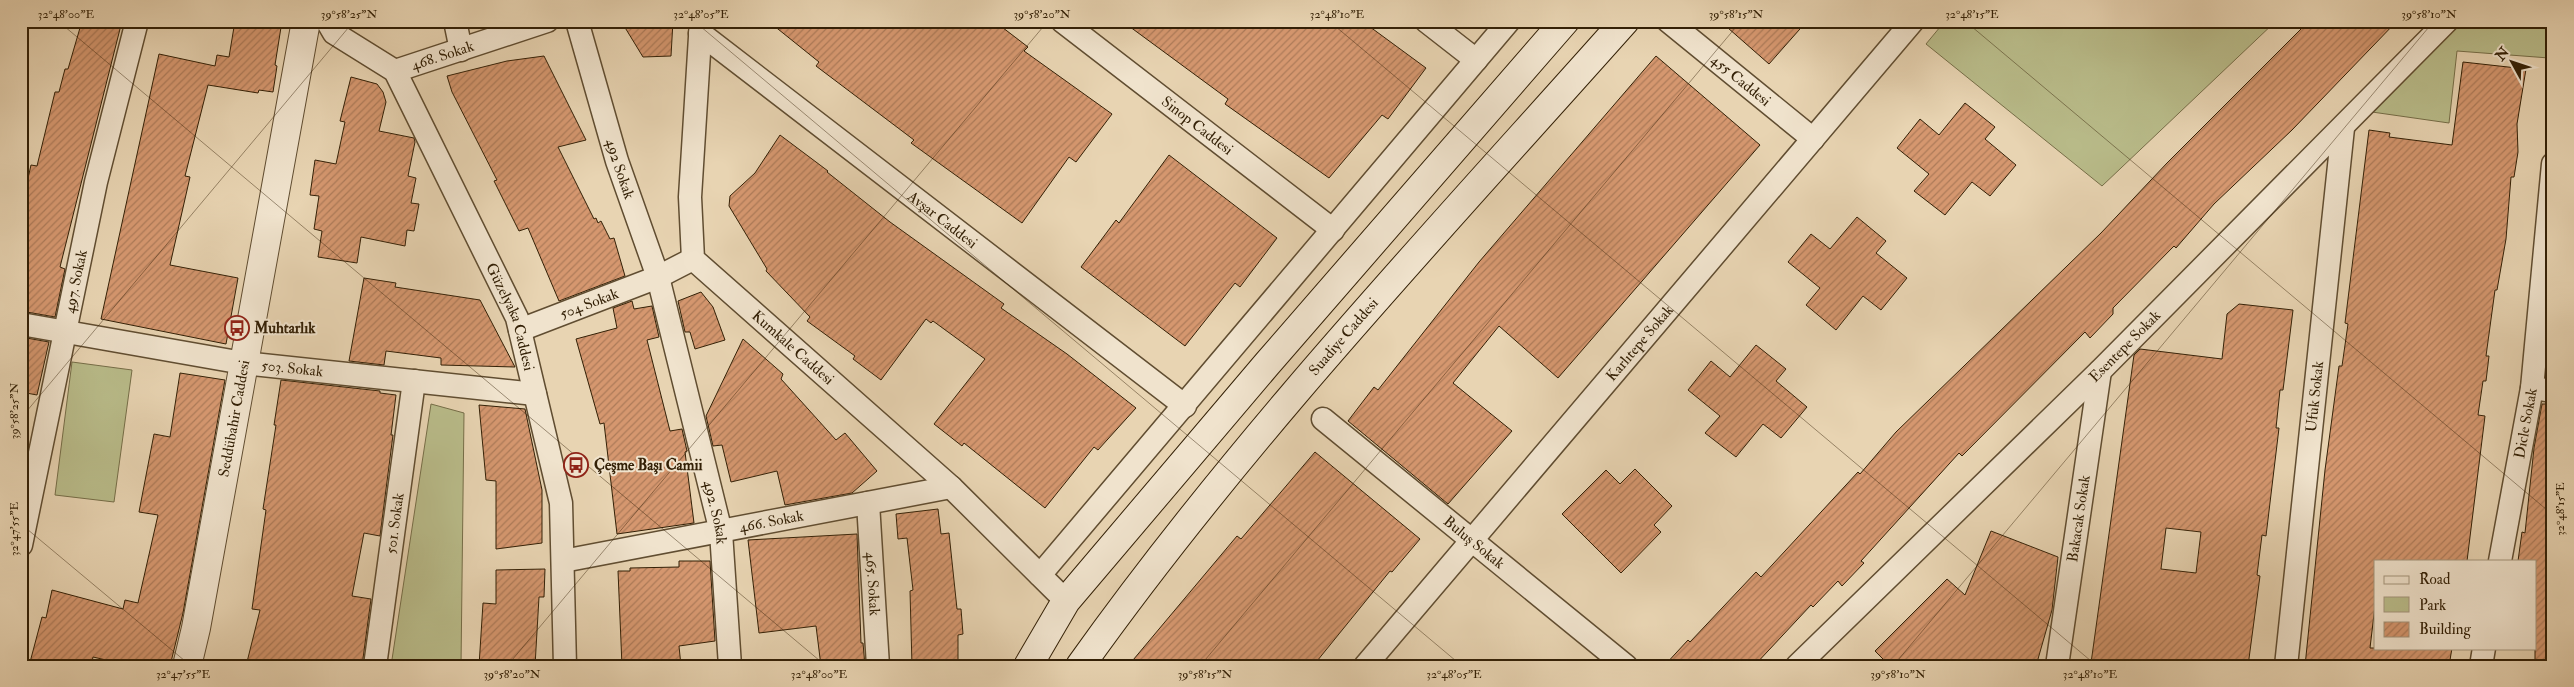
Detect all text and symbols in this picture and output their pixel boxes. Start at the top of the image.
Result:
text: 32°48'00"E [38,7,94,22]
text: 39°58'25"N [321,7,377,22]
text: 32°48'05"E [673,7,729,22]
text: 39°58'20"N [1013,7,1071,22]
text: 32°48'10"E [1310,7,1365,22]
text: 39°58'15"N [1709,7,1763,22]
text: 32°48'15"E [1945,7,1999,22]
text: 39°58'10"N [2401,7,2457,22]
street label: 468. Sokak [409,36,476,75]
north arrow [2486,38,2536,88]
text: N [2491,43,2513,65]
street label: 455 Caddesi [1707,50,1775,110]
street label: Sinop Caddesi [1158,92,1237,159]
street label: 492 Sokak [602,136,639,202]
street label: Avşar Caddesi [903,186,981,252]
street label: 497. Sokak [60,248,91,315]
street label: Güzelyaka Caddesi [482,260,539,373]
street label: 504 Sokak [557,284,621,323]
street label: Suadiye Caddesi [1305,294,1382,379]
street label: Karlıtepe Sokak [1602,301,1677,385]
street label: Kumkale Caddesi [748,306,838,389]
street label: Esentepe Sokak [2085,306,2165,386]
bus stop icon: Muhtarlık [224,315,250,341]
place label: Muhtarlık [253,319,316,338]
street label: 503. Sokak [261,356,324,381]
street label: Seddübahir Caddesi [214,358,254,479]
street label: Ufuk Sokak [2301,360,2328,433]
text: 39°58'25"N [7,383,22,439]
street label: Dicle Sokak [2510,387,2541,460]
bus stop icon: Çeşme Başı Camii [563,452,589,478]
place label: Çeşme Başı Camii [594,456,702,475]
street label: Bakacak Sokak [2063,474,2094,563]
street label: 492. Sokak [699,478,731,545]
text: 32°48'15"E [2553,482,2568,536]
street label: 501. Sokak [381,492,408,555]
text: 32°47'55"E [7,502,22,556]
street label: 466. Sokak [737,506,805,537]
street label: Buluş Sokak [1440,512,1509,573]
street label: 465. Sokak [862,551,884,616]
legend [2374,560,2536,650]
text: Road [2419,570,2451,589]
text: Park [2419,596,2446,615]
text: Building [2419,620,2471,639]
text: 32°47'55"E [156,667,210,682]
text: 39°58'20"N [483,667,541,682]
text: 32°48'00"E [791,667,847,682]
text: 39°58'15"N [1178,667,1232,682]
text: 32°48'05"E [1426,667,1482,682]
text: 39°58'10"N [1870,667,1926,682]
text: 32°48'10"E [2063,667,2118,682]

